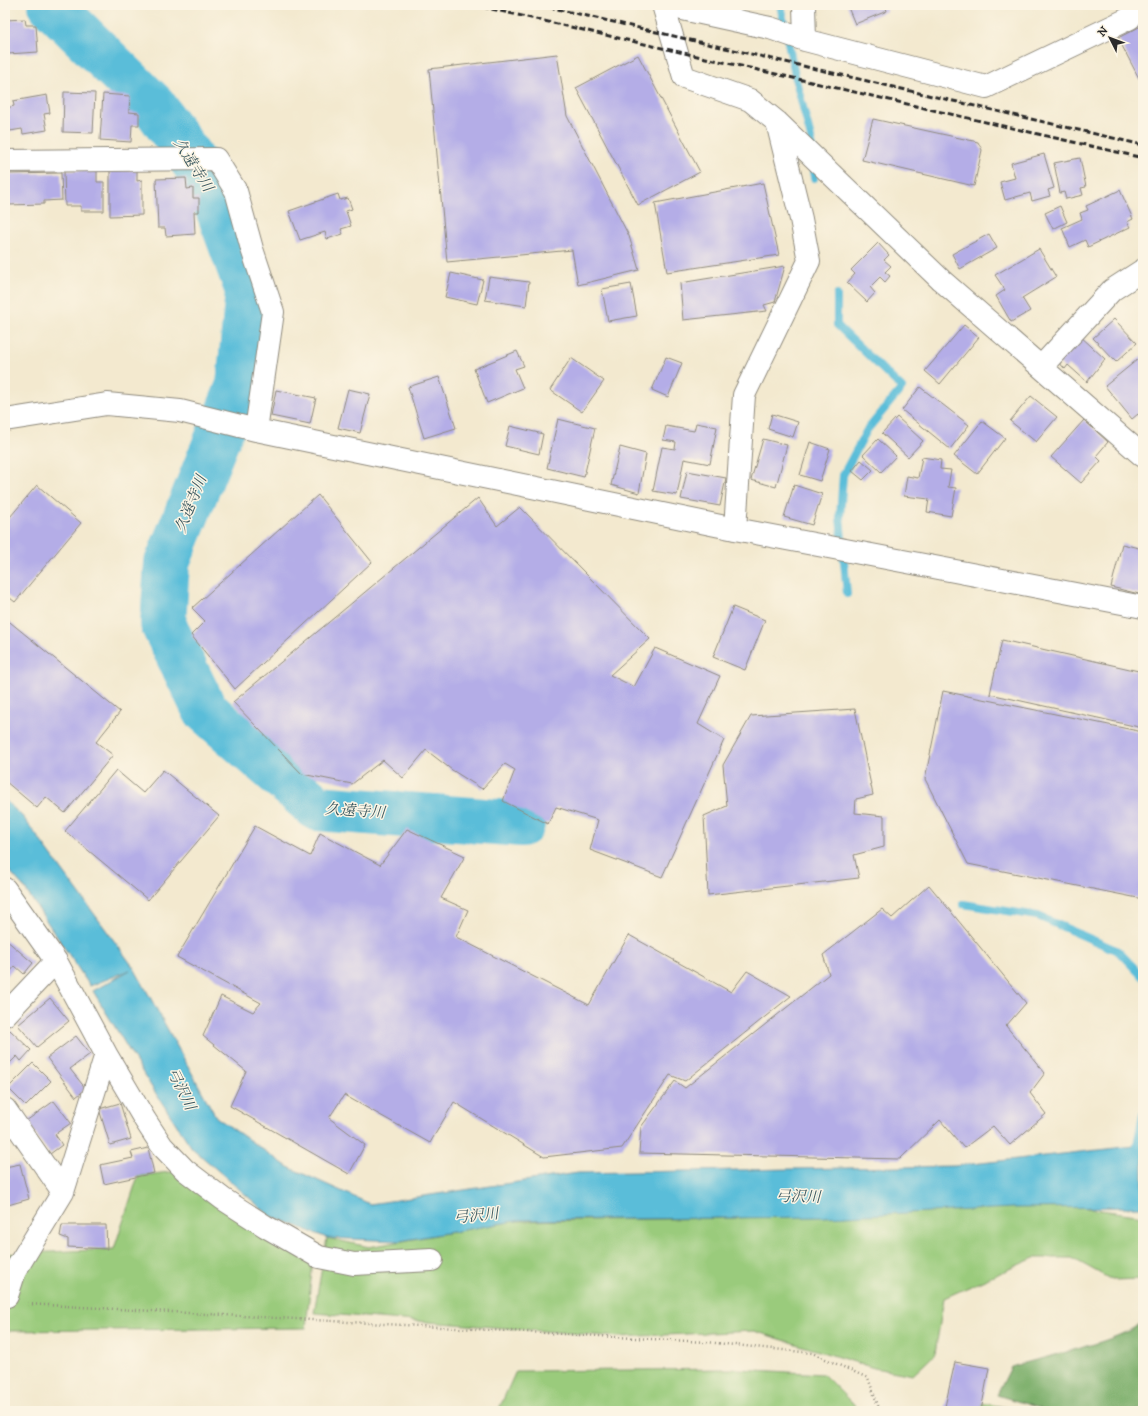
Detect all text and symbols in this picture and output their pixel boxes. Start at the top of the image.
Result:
north arrow [1090,18,1130,58]
text: N [1095,24,1112,40]
water label: 久遠寺川 [169,135,218,197]
water label: 久遠寺川 [171,471,212,535]
water label: 久遠寺川 [324,799,388,823]
water label: 弓沢川 [163,1065,200,1115]
water label: 弓沢川 [775,1187,823,1207]
water label: 弓沢川 [453,1204,501,1228]

